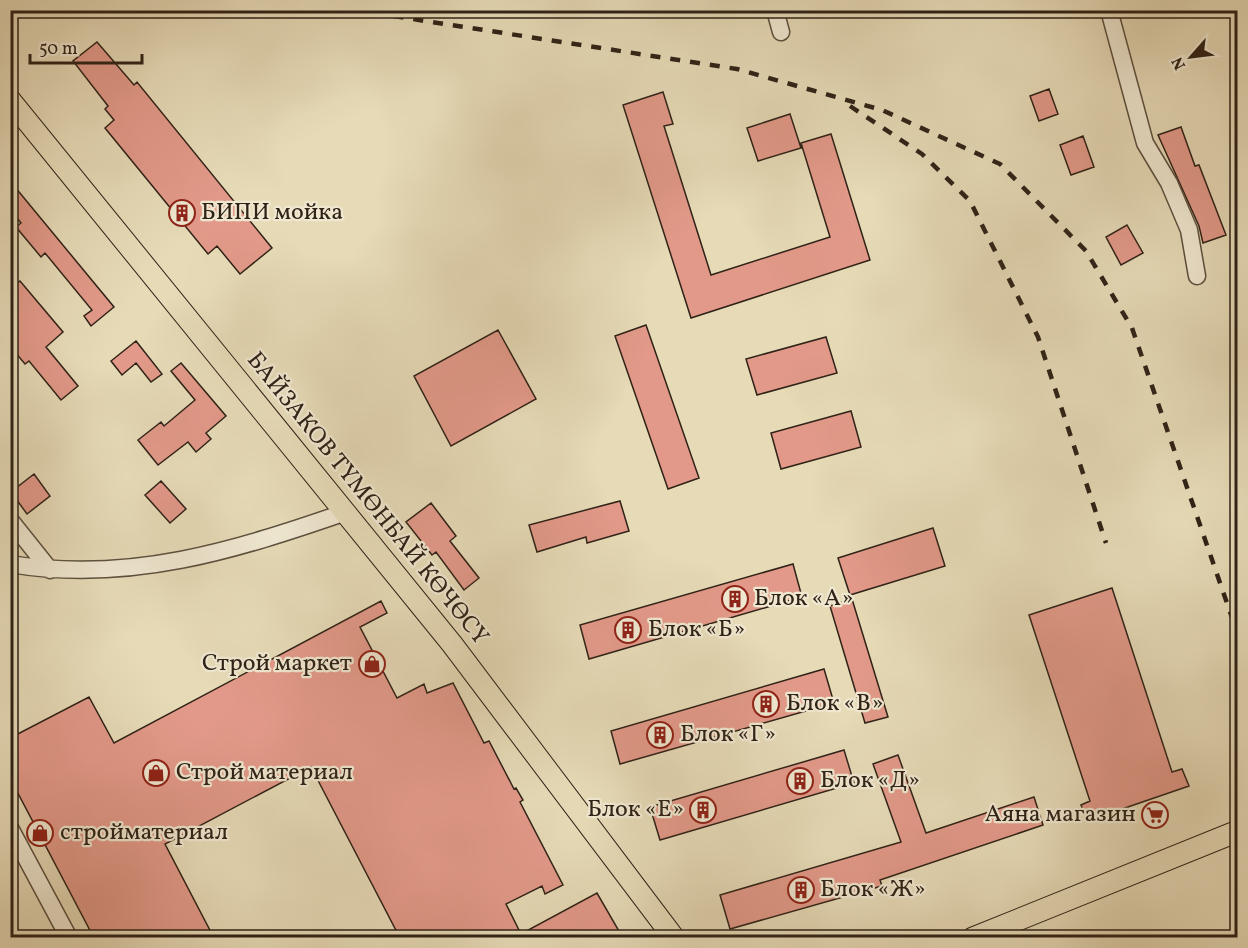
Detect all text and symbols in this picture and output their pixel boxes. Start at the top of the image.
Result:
scale bar [30,27,142,65]
north arrow [1161,27,1221,87]
text: 50 m [39,37,78,62]
text: N [1167,52,1192,73]
place label: БИПИ мойка [201,196,343,230]
building icon: БИПИ мойка [167,198,197,228]
street label: БАЙЗАКОВ ТҮМӨНБАЙ КӨЧӨСҮ [238,345,496,653]
place label: Блок «А» [754,582,853,616]
building icon: Блок «А» [720,584,750,614]
place label: Блок «Б» [648,613,745,647]
building icon: Блок «Б» [613,615,643,645]
place label: Строй маркет [202,647,352,681]
shop icon: Строй маркет [357,649,387,679]
place label: Блок «В» [786,687,883,721]
building icon: Блок «В» [751,689,781,719]
place label: Блок «Г» [680,718,776,752]
building icon: Блок «Г» [645,720,675,750]
place label: Строй материал [176,756,353,790]
shop icon: Строй материал [141,758,171,788]
place label: Блок «Д» [820,764,920,798]
building icon: Блок «Д» [785,766,815,796]
place label: Блок «Е» [587,793,684,827]
building icon: Блок «Е» [688,795,718,825]
place label: Аяна магазин [985,798,1136,832]
supermarket icon: Аяна магазин [1140,800,1170,830]
place label: стройматериал [60,816,228,850]
shop icon: стройматериал [25,818,55,848]
place label: Блок «Ж» [820,873,926,907]
building icon: Блок «Ж» [786,875,816,905]

